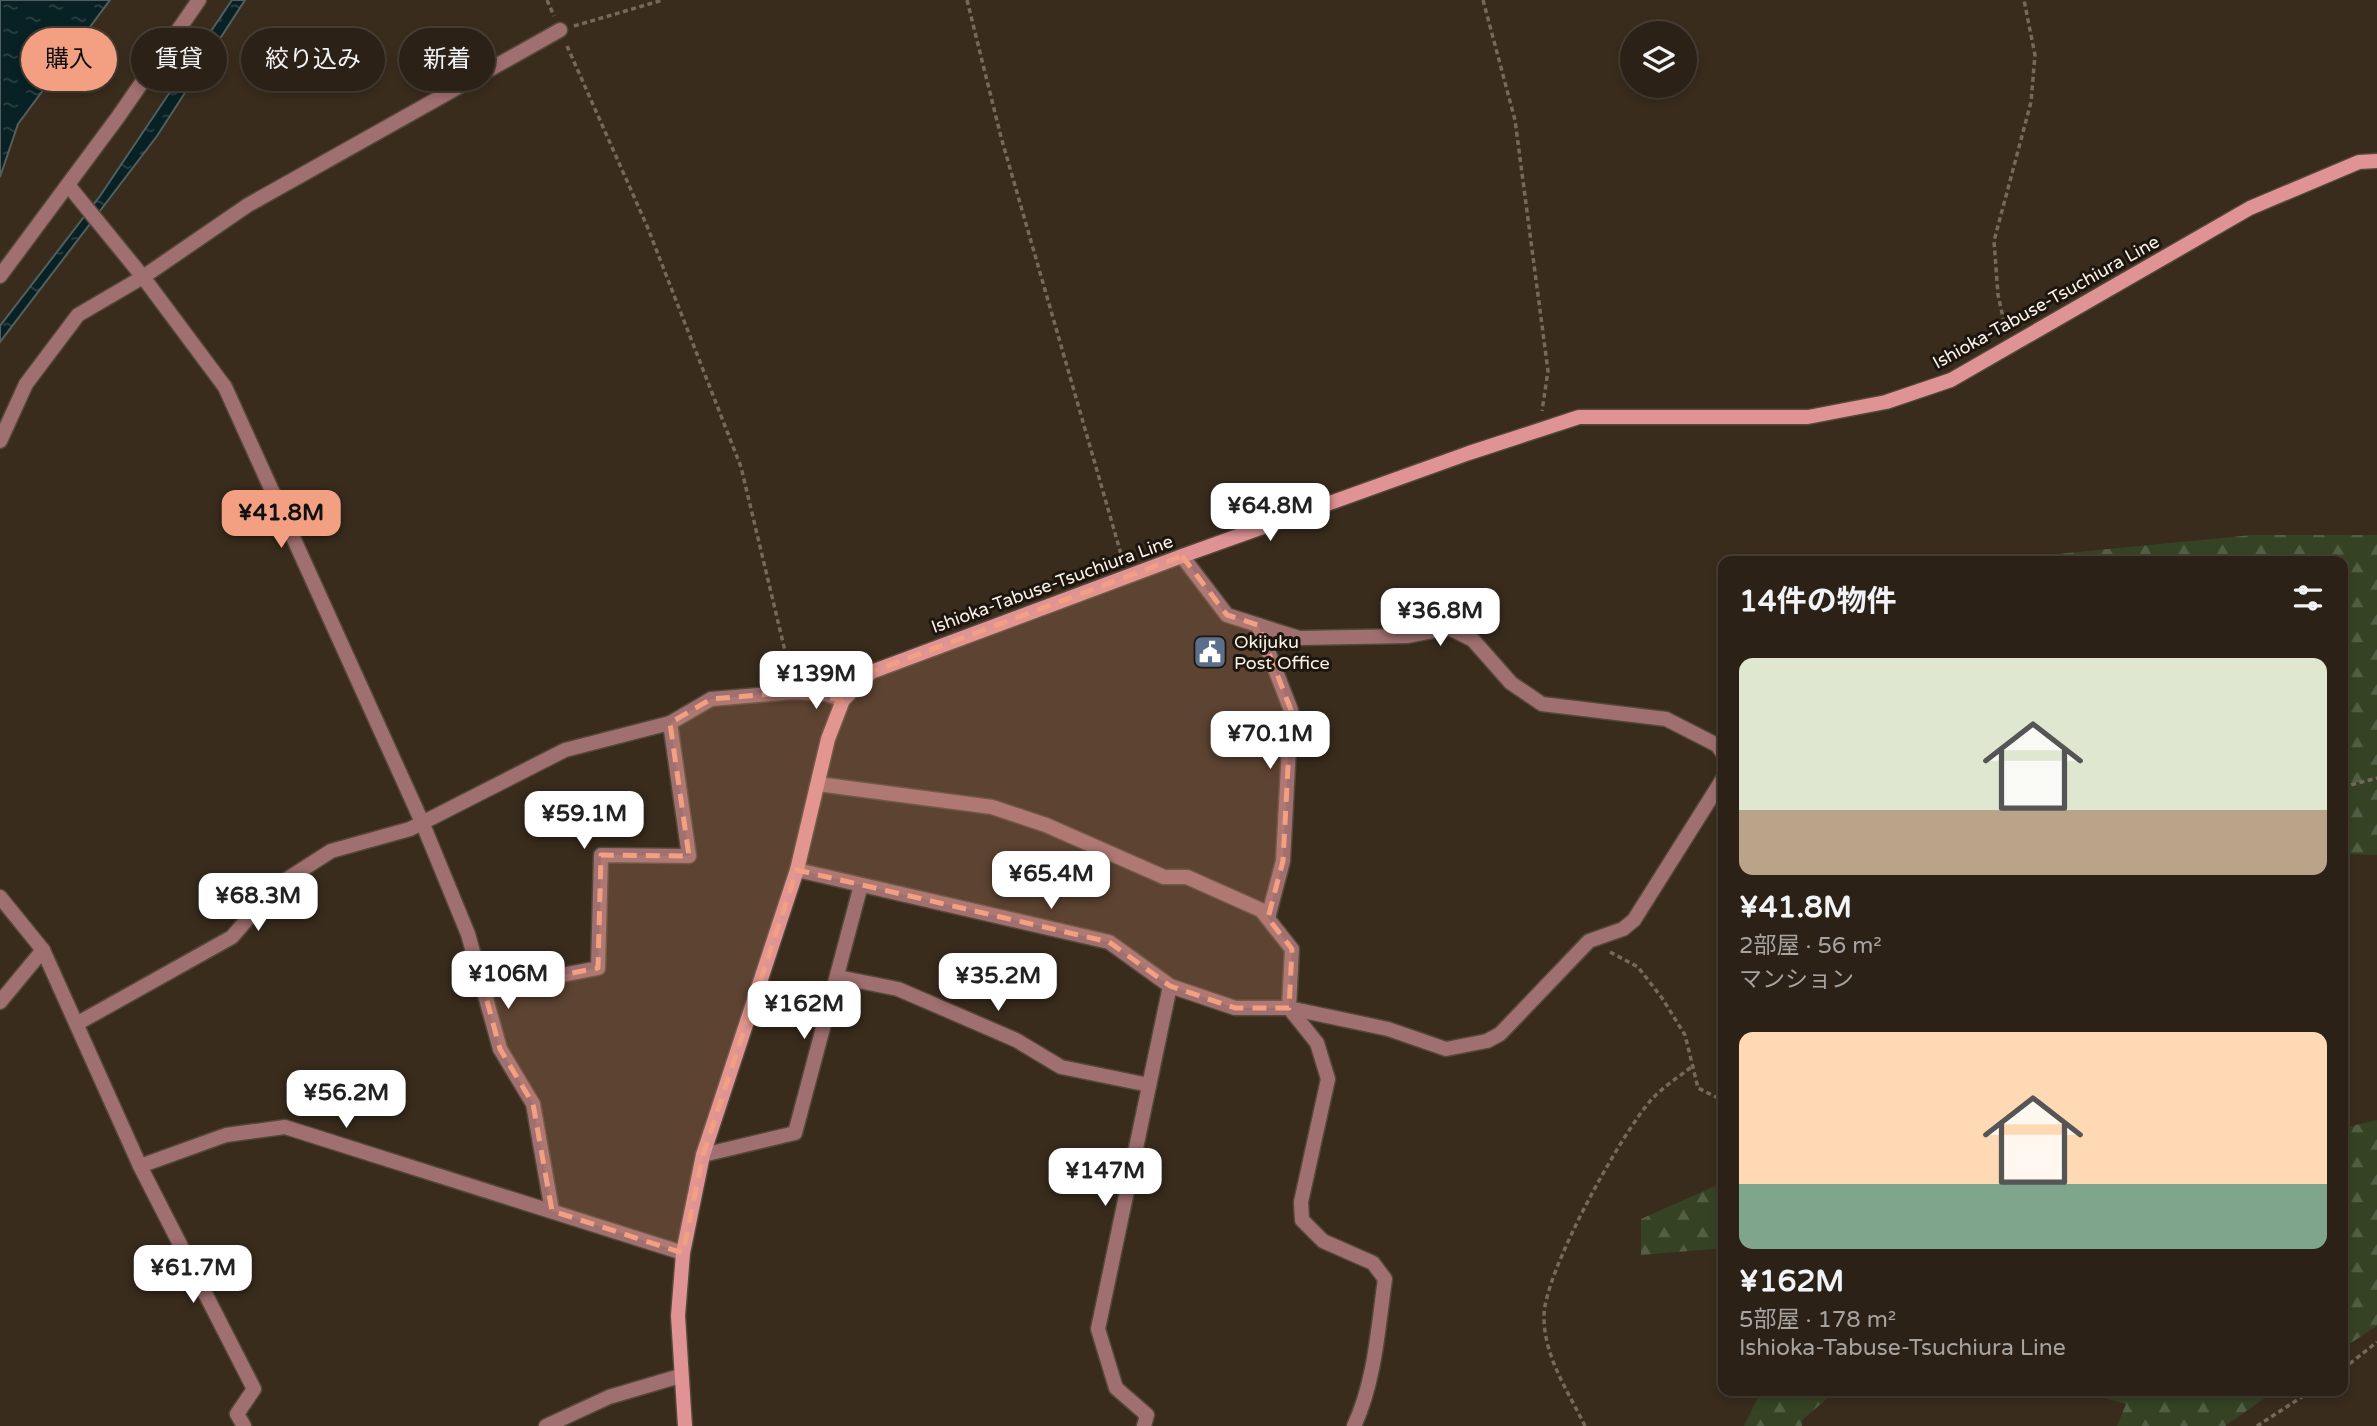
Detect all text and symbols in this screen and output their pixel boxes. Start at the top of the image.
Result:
map controls [1620,21,1697,98]
button: layers [1620,21,1697,98]
chip: 購入 [21,28,117,91]
chip: 賃貸 [131,28,227,91]
chip: 絞り込み [241,28,385,91]
chip: 新着 [399,28,495,91]
street label: Ishioka-Tabuse-Tsuchiura Line [1929,230,2163,374]
pin: ¥64.8M [1213,484,1327,543]
pin: ¥41.8M [224,490,338,550]
text: ¥64.8M [1227,492,1313,520]
text: ¥41.8M [238,499,324,527]
street label: Ishioka-Tabuse-Tsuchiura Line [928,530,1176,638]
icon: filters [2289,579,2327,617]
text: 14件の物件 [1739,583,1897,620]
pin: ¥36.8M [1383,588,1497,648]
text: ¥36.8M [1397,597,1483,625]
place label: Okijuku Post Office [1234,631,1330,674]
public building icon: Okijuku Post Office [1191,633,1229,671]
pin: ¥139M [767,652,865,711]
text: ¥139M [776,660,856,688]
icon: home [1970,703,2096,829]
pin: ¥70.1M [1213,712,1327,771]
text: ¥70.1M [1227,720,1313,748]
pin: ¥59.1M [527,792,641,851]
text: ¥59.1M [541,800,627,828]
pin: ¥65.4M [994,852,1108,911]
text: ¥65.4M [1008,860,1094,888]
pin: ¥68.3M [201,874,315,933]
text: ¥68.3M [215,882,301,910]
text: ¥41.8M [1739,889,1852,926]
text: 2部屋 · 56 m² [1739,932,1882,960]
pin: ¥106M [459,951,557,1011]
pin: ¥35.2M [941,954,1055,1013]
text: ¥106M [468,960,548,988]
text: ¥35.2M [955,962,1041,990]
text: マンション [1739,966,1854,994]
pin: ¥162M [755,982,853,1041]
text: ¥162M [764,990,844,1018]
pin: ¥56.2M [289,1070,403,1130]
icon: home [1970,1077,2096,1203]
text: ¥56.2M [303,1079,389,1107]
pin: ¥147M [1056,1148,1154,1208]
text: ¥147M [1065,1157,1145,1185]
pin: ¥61.7M [136,1246,250,1305]
text: ¥61.7M [150,1254,236,1282]
text: ¥162M [1739,1263,1844,1300]
text: 5部屋 · 178 m² [1739,1306,1896,1334]
text: Ishioka-Tabuse-Tsuchiura Line [1739,1334,2066,1362]

